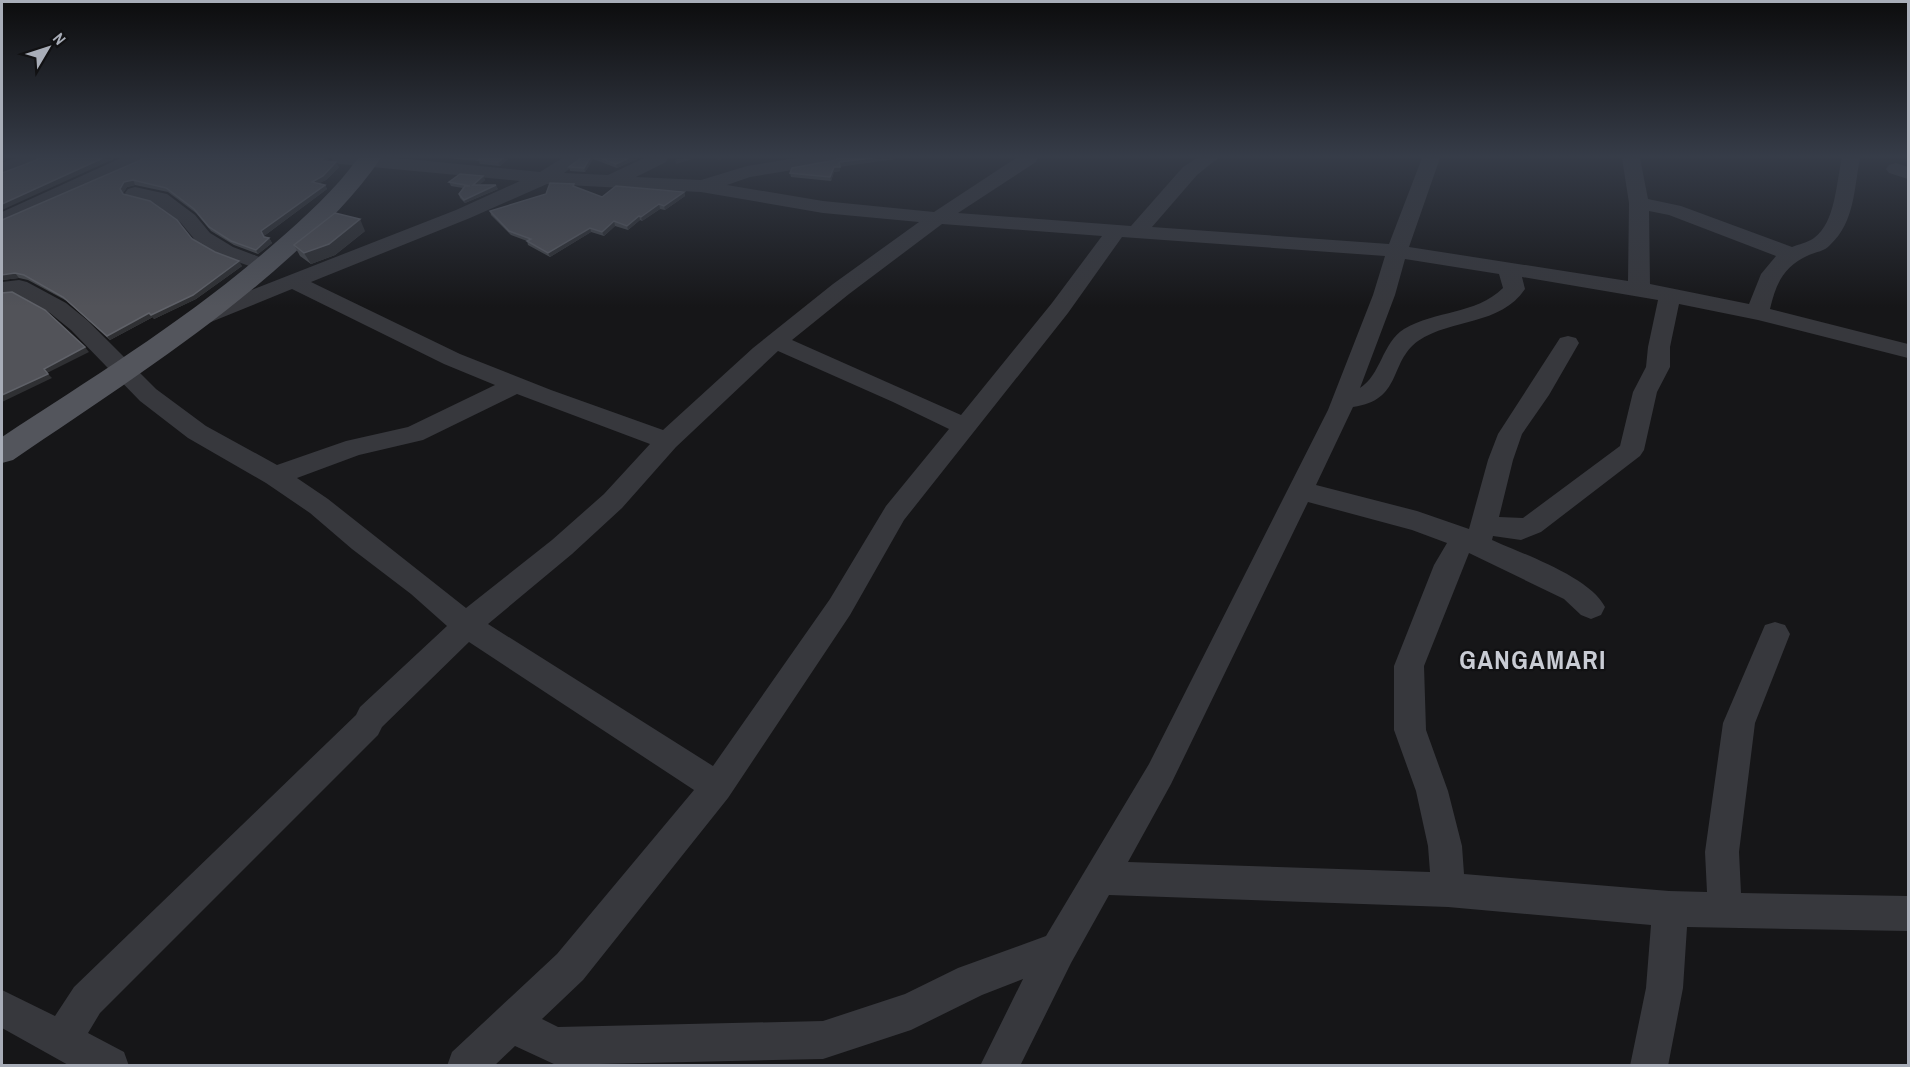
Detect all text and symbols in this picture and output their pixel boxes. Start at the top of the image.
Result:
north arrow [18,18,78,78]
text: N [48,28,71,49]
district label: GANGAMARI [1459,642,1607,677]

